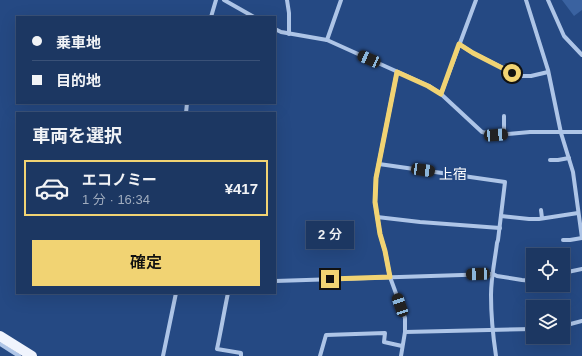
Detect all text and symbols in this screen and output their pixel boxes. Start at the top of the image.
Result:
text: 乗車地 [56,34,101,51]
car [356,49,382,69]
route start [503,64,521,82]
text: 目的地 [56,72,101,89]
text: 車両を選択 [32,126,122,146]
car [484,128,508,142]
car [410,162,436,178]
district label: 上宿 [439,166,467,182]
icon: car [34,170,70,206]
text: エコノミー [82,171,157,188]
text: ¥417 [225,180,258,197]
text: 1 分 · 16:34 [82,192,150,207]
callout: 2 分 [306,221,354,249]
text: 2 分 [318,227,342,242]
button: 確定 [32,240,260,286]
map controls [526,248,570,344]
button: locate [526,248,570,292]
car [466,268,490,280]
route end [321,270,339,288]
car [390,292,410,318]
button: layers [526,300,570,344]

